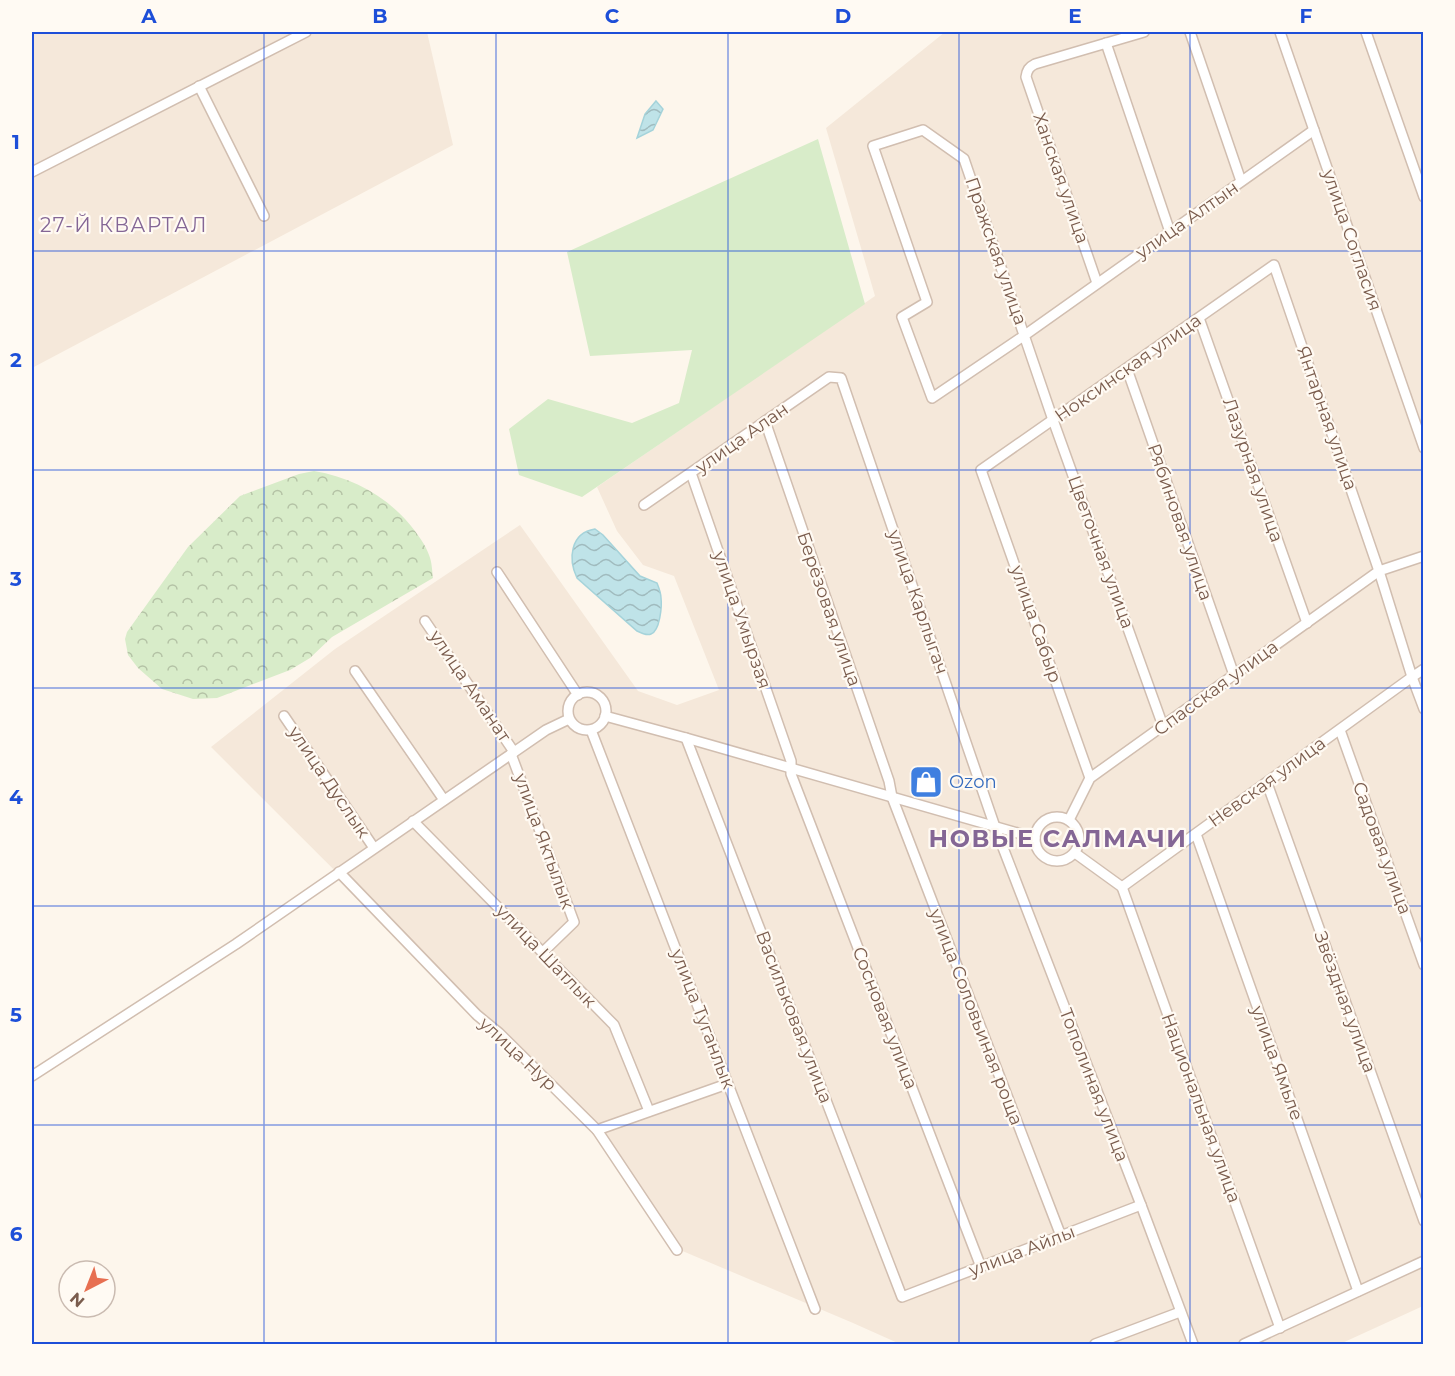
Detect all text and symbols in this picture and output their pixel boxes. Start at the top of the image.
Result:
text: A [140,4,157,28]
text: B [372,4,388,28]
text: C [605,4,620,28]
text: D [835,4,851,28]
text: E [1068,4,1082,28]
text: F [1300,4,1313,28]
street label: Ханская улица [1028,110,1094,246]
text: 1 [12,130,20,154]
street label: улица Согласия [1317,165,1387,314]
street label: Пражская улица [960,174,1032,328]
street label: улица Алтын [1131,176,1243,264]
district label: 27-Й КВАРТАЛ [40,213,208,237]
street label: Ноксинская улица [1051,309,1205,427]
street label: Янтарная улица [1292,343,1362,493]
text: 2 [10,348,22,372]
street label: Лазурная улица [1218,395,1288,545]
street label: улица Алан [691,398,793,479]
street label: Рябиновая улица [1143,441,1217,603]
street label: Цветочная улица [1063,472,1139,632]
street label: улица Карлыгач [883,526,953,677]
street label: Берёзовая улица [792,529,866,689]
street label: улица Умырзая [708,547,776,692]
street label: улица Сабыр [1005,562,1066,685]
text: 3 [9,567,22,591]
street label: улица Аманат [424,625,516,747]
street label: Спасская улица [1150,636,1282,740]
street label: улица Дуслык [283,721,375,843]
street label: Невская улица [1204,732,1330,832]
shop icon: Ozon [908,764,944,800]
street label: улица Яктылык [509,769,579,912]
place label: Ozon [949,771,997,793]
street label: Садовая улица [1348,779,1416,917]
text: 4 [9,785,23,809]
district label: НОВЫЕ САЛМАЧИ [929,824,1187,853]
street label: улица Шатлык [491,899,601,1013]
street label: улица Соловьиная роща [924,905,1028,1128]
street label: Васильковая улица [751,928,837,1106]
street label: Звёздная улица [1309,928,1381,1076]
street label: Сосновая улица [848,944,922,1092]
street label: улица Туганлык [666,945,740,1093]
street label: улица Ямьле [1246,1002,1308,1123]
text: 5 [10,1003,22,1027]
street label: Тополиная улица [1055,1005,1133,1165]
street label: Национальная улица [1156,1010,1246,1206]
street label: улица Нур [474,1012,561,1095]
street label: улица Айлы [965,1221,1078,1282]
text: 6 [10,1222,23,1246]
north arrow [57,1259,117,1319]
text: N [66,1288,88,1311]

